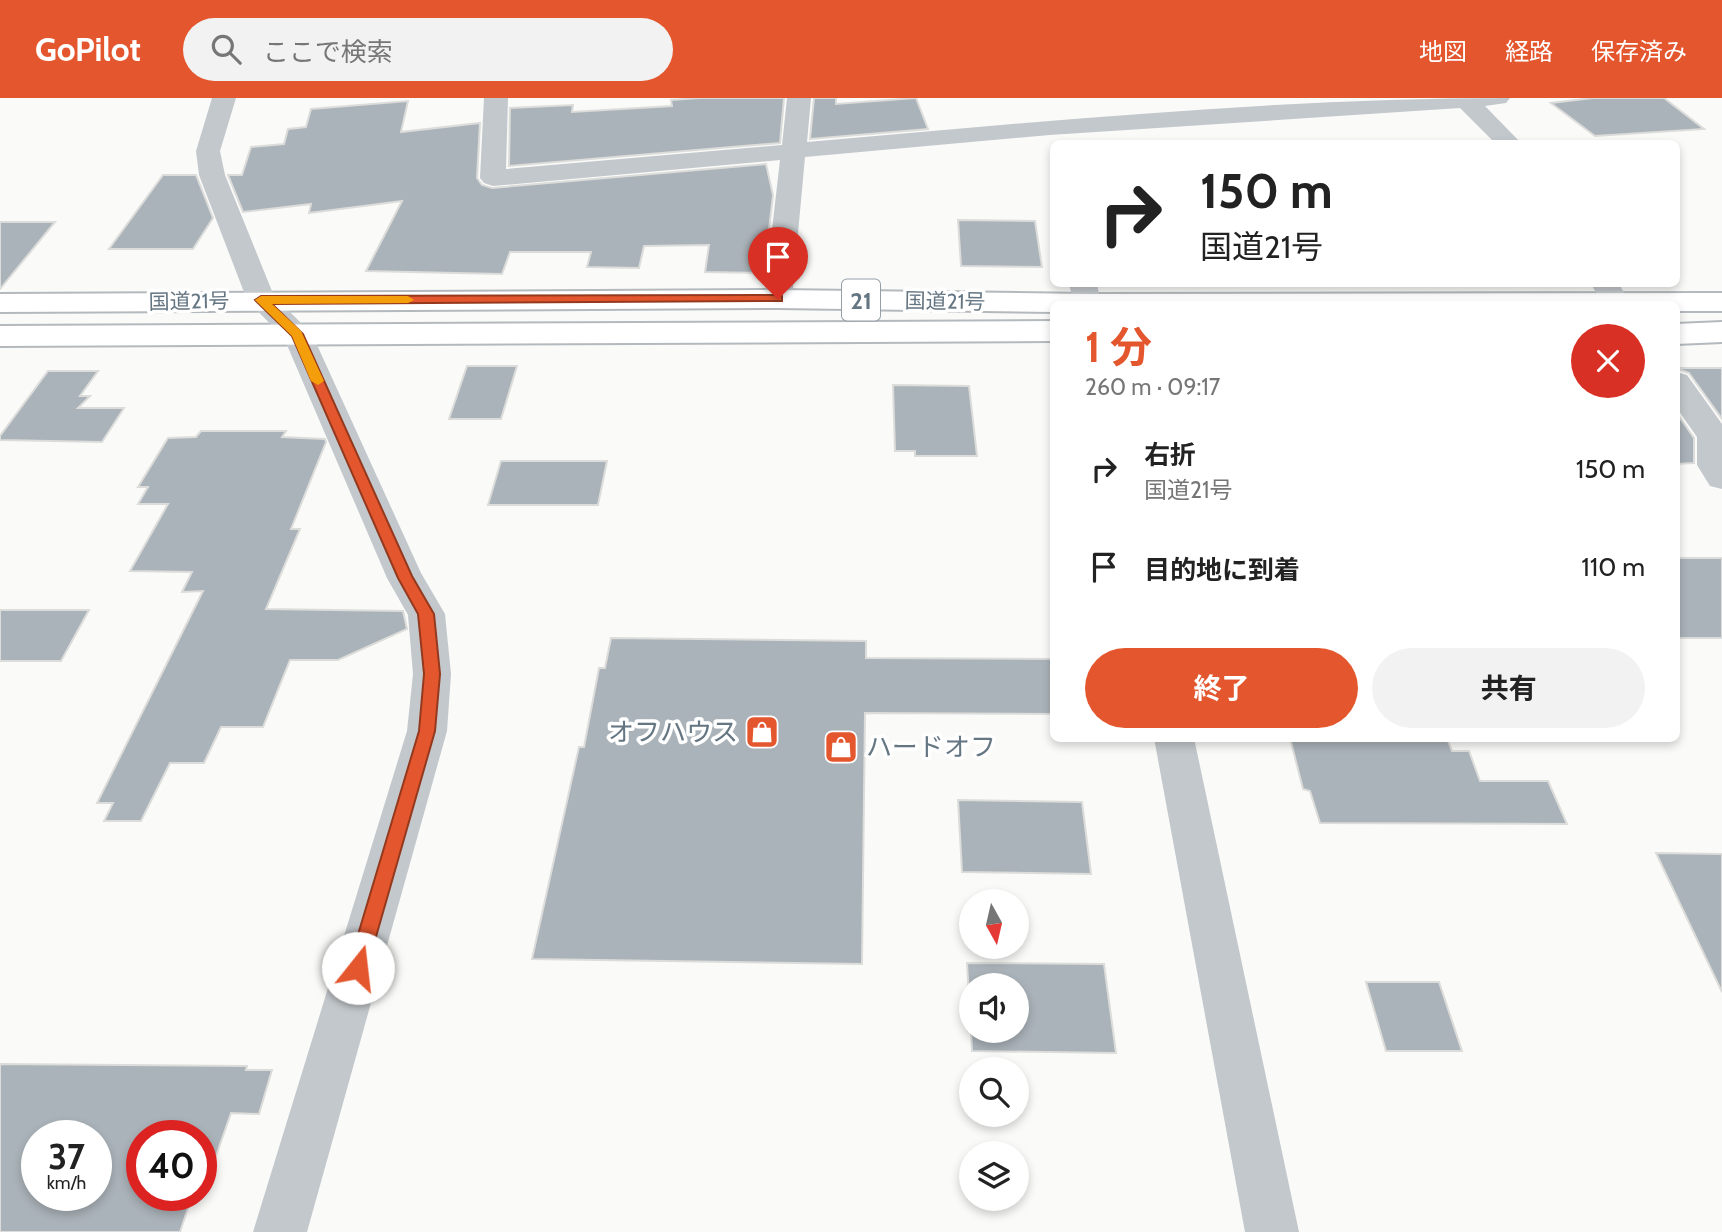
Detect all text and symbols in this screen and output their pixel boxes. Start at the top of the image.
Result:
search box [183,18,673,81]
text: GoPilot [35,29,141,69]
icon: search [207,30,245,68]
text: ここで検索 [263,36,393,68]
text: 地図 [1419,37,1467,66]
text: 経路 [1505,37,1553,66]
text: 保存済み [1591,37,1687,66]
text: 150 m [1200,161,1333,220]
icon: right [1085,168,1176,259]
pin [748,227,808,299]
text: 国道21号 [1200,227,1323,266]
icon: arrive [759,238,797,276]
road number: 21 [842,280,880,320]
street label: 国道21号 [148,288,230,314]
street label: 国道21号 [904,288,986,314]
text: 1 分 [1085,321,1152,373]
button: close [1571,324,1645,398]
text: 260 m · 09:17 [1085,373,1220,401]
text: 右折 [1144,439,1196,471]
icon: right [1085,450,1123,488]
text: 150 m [1576,453,1645,485]
text: 国道21号 [1144,476,1233,504]
icon: arrive [1085,548,1123,586]
text: 110 m [1581,551,1645,583]
text: 目的地に到着 [1144,554,1300,586]
button: 終了 [1085,648,1358,728]
button: 共有 [1372,648,1645,728]
shop icon: オフハウス [743,713,781,751]
place label: オフハウス [608,716,738,748]
shop icon: ハードオフ [822,728,860,766]
place label: ハードオフ [866,731,996,763]
north arrow [959,889,1029,959]
map controls [959,889,1029,1211]
position arrow [321,931,395,1005]
button: sound [959,973,1029,1043]
button: search [959,1057,1029,1127]
speed limit sign: 40 [126,1120,217,1211]
text: 37 [48,1135,85,1178]
button: layers [959,1141,1029,1211]
text: km/h [47,1172,86,1194]

